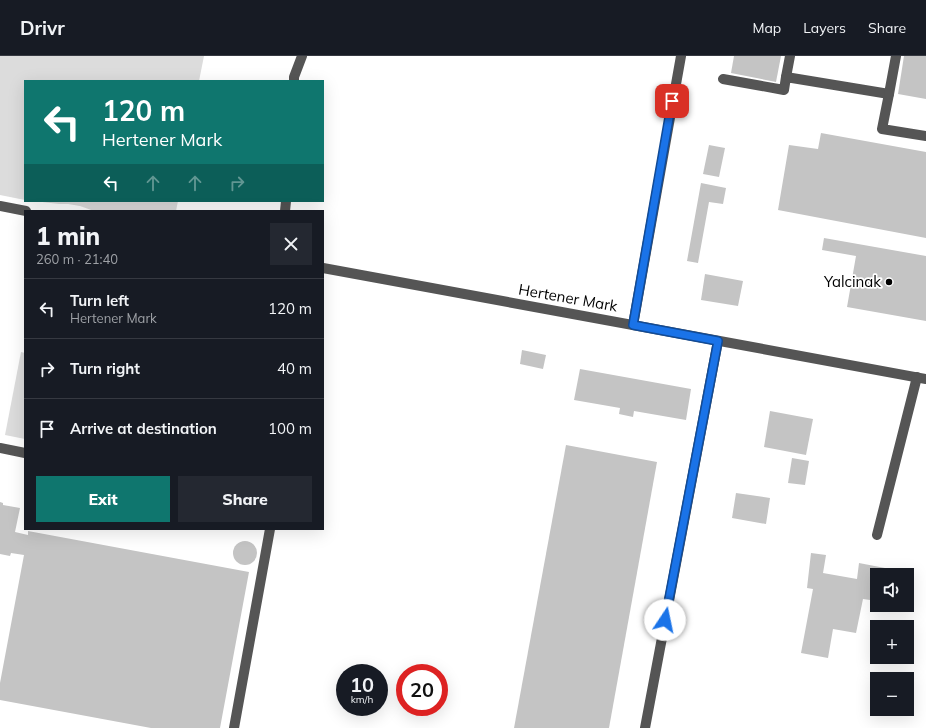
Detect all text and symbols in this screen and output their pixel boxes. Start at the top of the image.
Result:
text: Drivr [20,16,65,40]
text: Map [752,19,781,37]
text: Layers [803,19,846,37]
text: Share [868,19,906,37]
pin [655,84,689,118]
icon: arrive [661,90,683,112]
text: 120 m [102,93,185,128]
icon: left [36,96,88,148]
text: Hertener Mark [102,128,222,151]
icon: left [100,172,122,194]
icon: ahead [142,172,164,194]
icon: ahead [184,172,206,194]
icon: right [226,172,248,194]
text: 1 min [36,221,100,251]
button: close [270,223,312,265]
text: 260 m · 21:40 [36,251,118,267]
place label: Yalcinak [823,272,881,291]
marker: Yalcinak [884,277,894,287]
street label: Hertener Mark [517,279,619,316]
text: Turn left [70,291,129,310]
icon: left [36,298,58,320]
text: 120 m [268,299,312,318]
text: Hertener Mark [70,310,157,326]
icon: right [36,358,58,380]
text: Turn right [70,359,140,378]
text: 40 m [277,359,312,378]
icon: arrive [36,418,58,440]
text: Arrive at destination [70,419,217,438]
text: 100 m [268,419,312,438]
button: Exit [36,476,170,522]
button: Share [178,476,312,522]
map controls [870,568,914,716]
button: sound [870,568,914,612]
position arrow [644,599,686,641]
button: + [870,620,914,664]
speed limit sign: 20 [396,664,448,716]
text: 10 [350,672,374,697]
button: − [870,672,914,716]
text: km/h [351,693,373,706]

